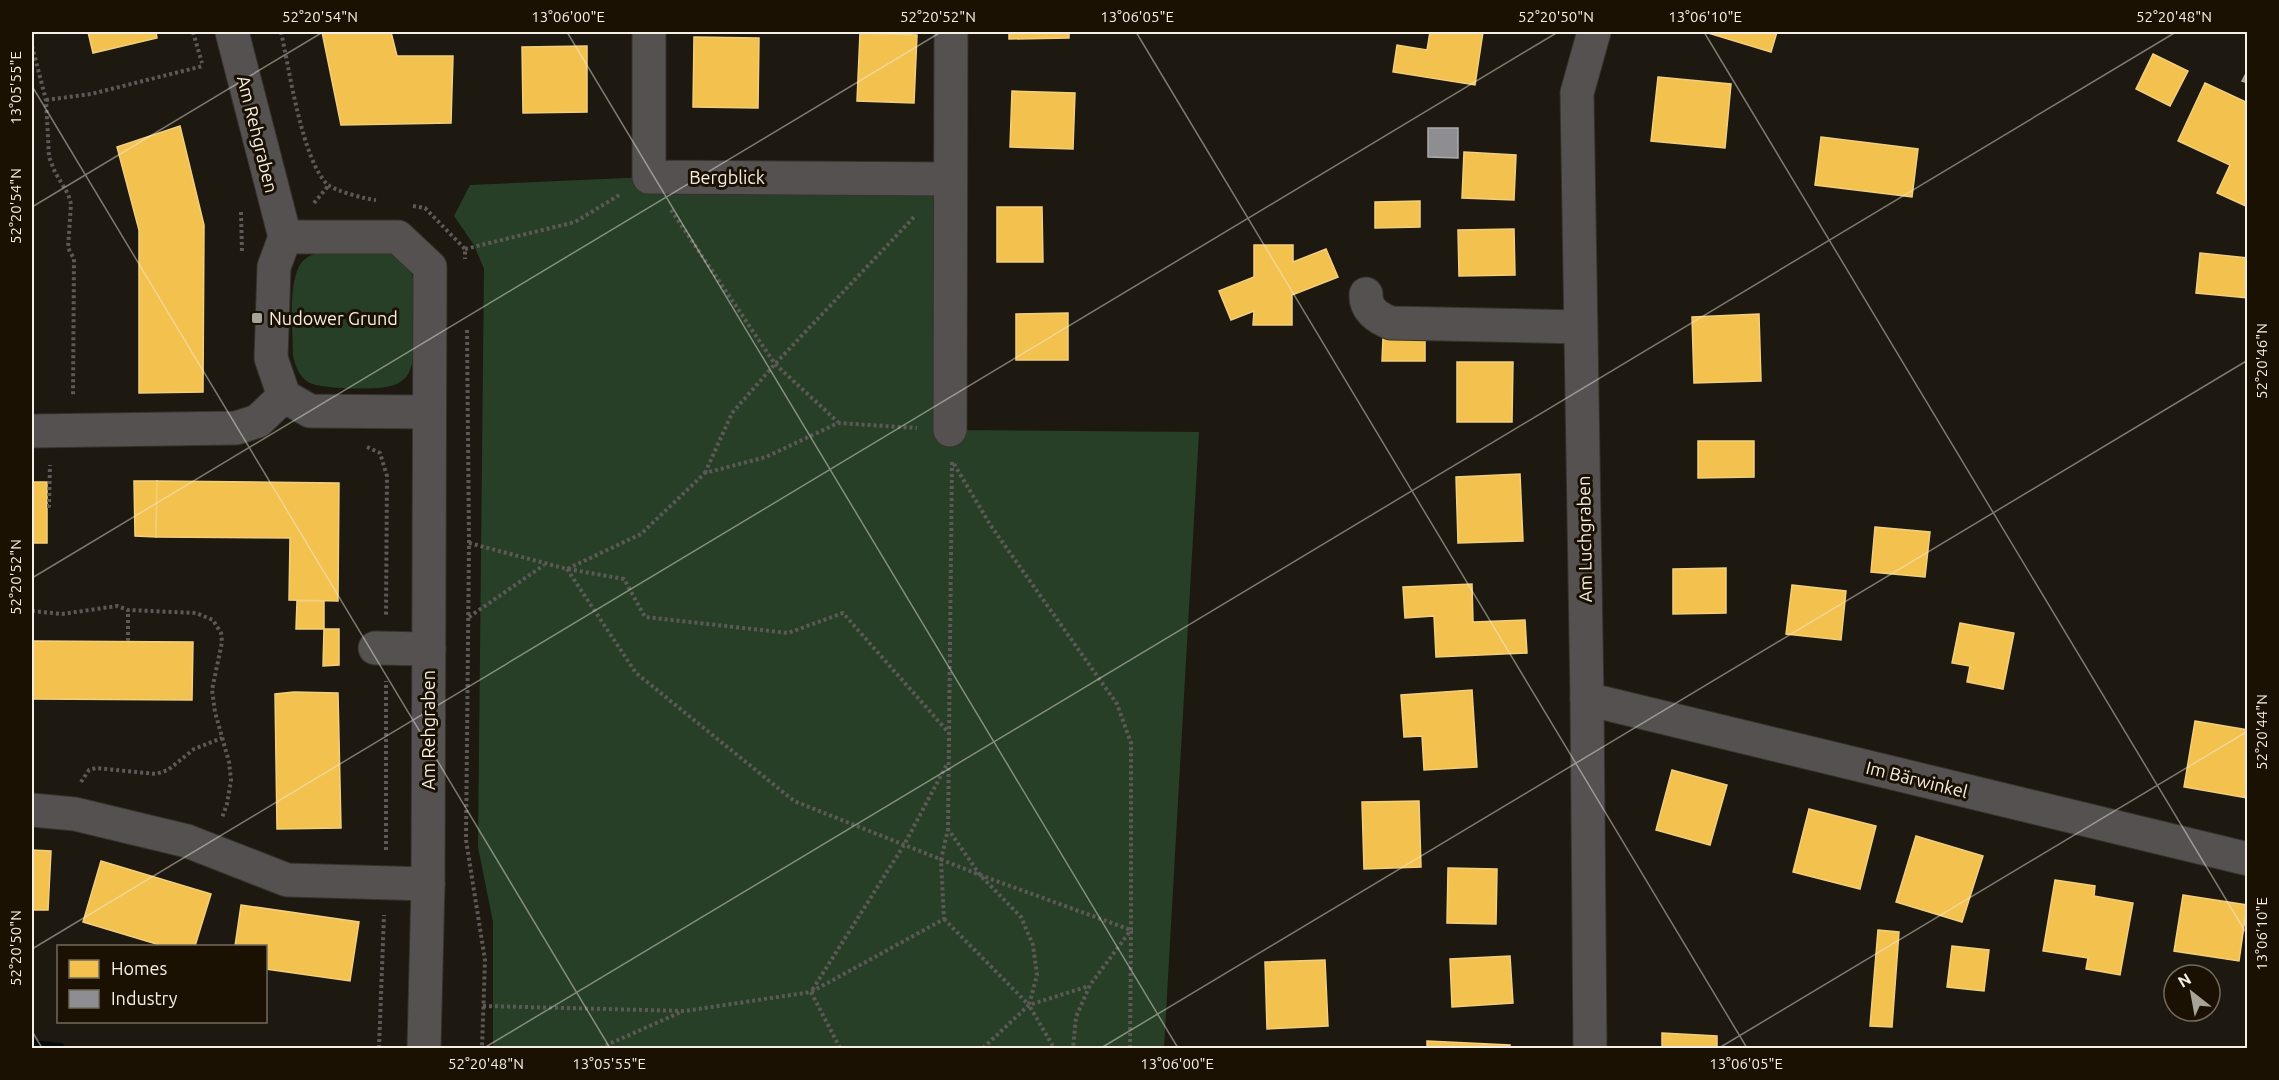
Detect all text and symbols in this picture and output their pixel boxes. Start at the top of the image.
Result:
text: 52°20'54"N [282,8,358,25]
text: 13°06'00"E [531,8,605,25]
text: 52°20'52"N [900,8,976,25]
text: 13°06'05"E [1100,8,1174,25]
text: 52°20'50"N [1518,8,1594,25]
text: 13°06'10"E [1668,8,1742,25]
text: 52°20'48"N [2136,8,2212,25]
text: 13°05'55"E [7,51,24,125]
street label: Am Rehgraben [234,73,282,195]
street label: Bergblick [689,167,765,187]
text: 52°20'54"N [7,168,24,244]
place label: Nudower Grund [269,308,398,328]
marker: Nudower Grund [250,311,264,325]
text: 52°20'46"N [2253,323,2270,399]
street label: Am Luchgraben [1573,476,1595,602]
text: 52°20'52"N [7,539,24,615]
street label: Am Rehgraben [418,670,438,790]
text: 52°20'44"N [2253,694,2270,770]
street label: Im Bärwinkel [1864,757,1970,801]
text: 13°06'10"E [2253,897,2270,971]
text: 52°20'50"N [7,910,24,986]
legend [57,945,267,1023]
text: Homes [111,958,168,978]
north arrow [2162,963,2222,1023]
text: N [2175,969,2194,991]
text: Industry [111,988,178,1008]
text: 52°20'48"N [448,1055,524,1072]
text: 13°05'55"E [572,1055,646,1072]
text: 13°06'00"E [1140,1055,1214,1072]
text: 13°06'05"E [1709,1055,1783,1072]

